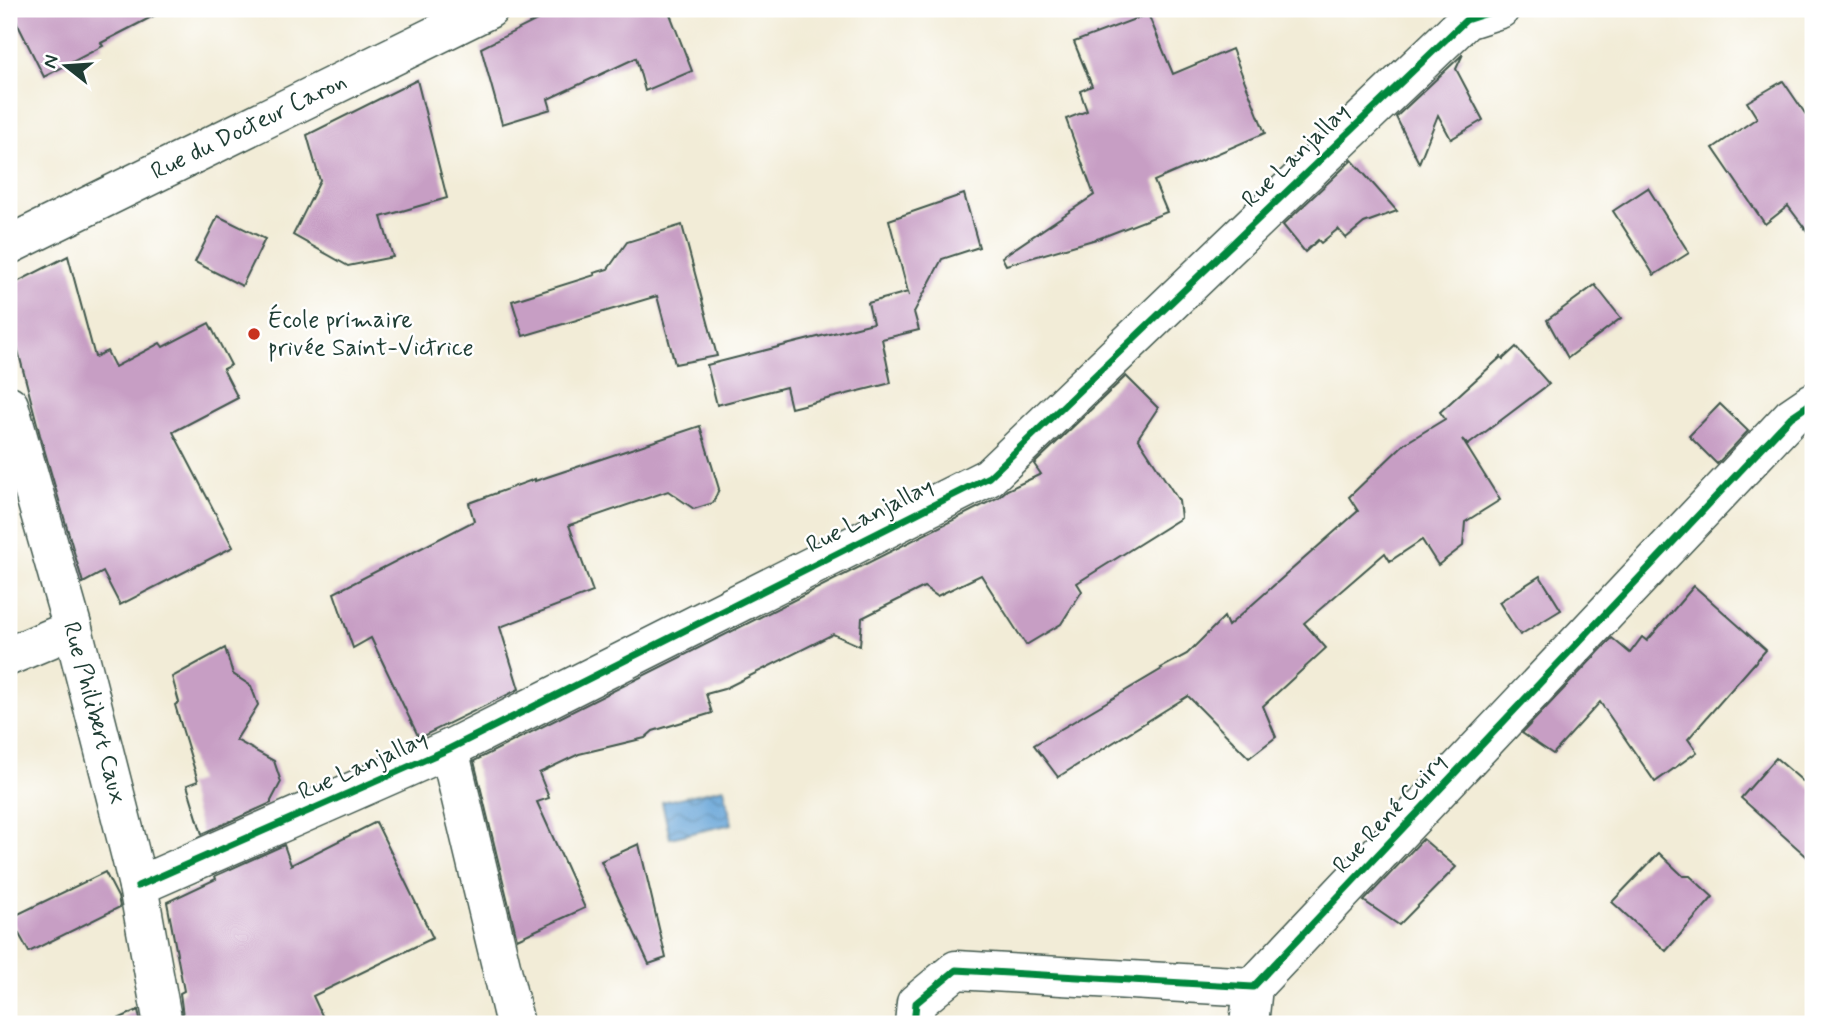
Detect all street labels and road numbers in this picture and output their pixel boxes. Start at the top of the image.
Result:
street label: Rue du Docteur Caron [146,66,352,188]
street label: Rue Lanjallay [1235,97,1357,215]
street label: Rue Lanjallay [801,471,939,561]
street label: Rue Philibert Caux [55,619,133,808]
street label: Rue Lanjallay [293,724,433,808]
street label: Rue René Cuiry [1326,747,1454,881]

